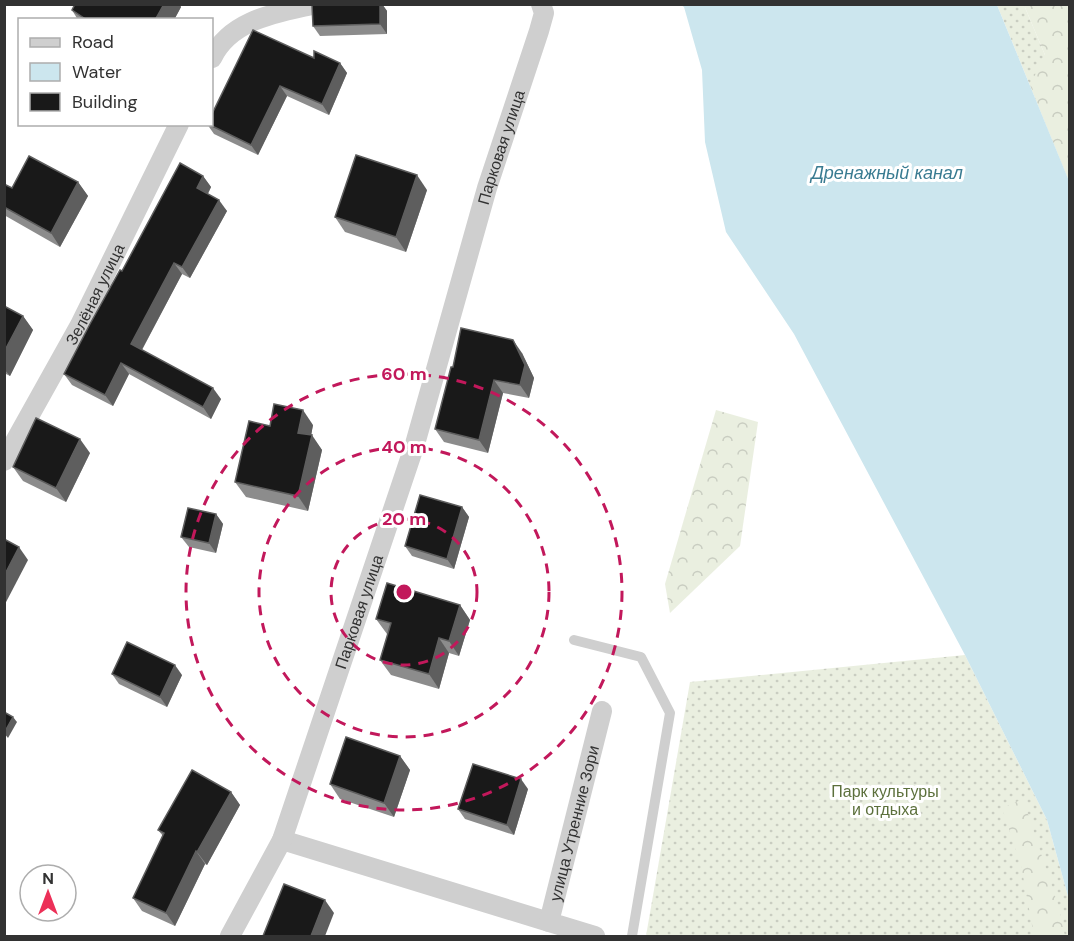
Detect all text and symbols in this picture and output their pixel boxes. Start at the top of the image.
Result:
legend [18,18,213,126]
text: Road [72,30,114,54]
text: Water [72,60,122,84]
street label: Парковая улица [472,87,529,207]
text: Building [72,90,137,114]
water label: Дренажный канал [809,161,963,185]
street label: Зелёная улица [60,240,129,349]
text: 60 m [381,362,427,386]
text: 40 m [381,435,427,459]
text: 20 m [382,507,426,531]
street label: Парковая улица [330,552,388,672]
centre of rings [394,582,414,602]
street label: улица Утренние Зори [544,743,603,903]
park label: Парк культуры и отдыха [831,781,939,820]
north arrow [18,863,78,923]
text: N [42,868,54,889]

